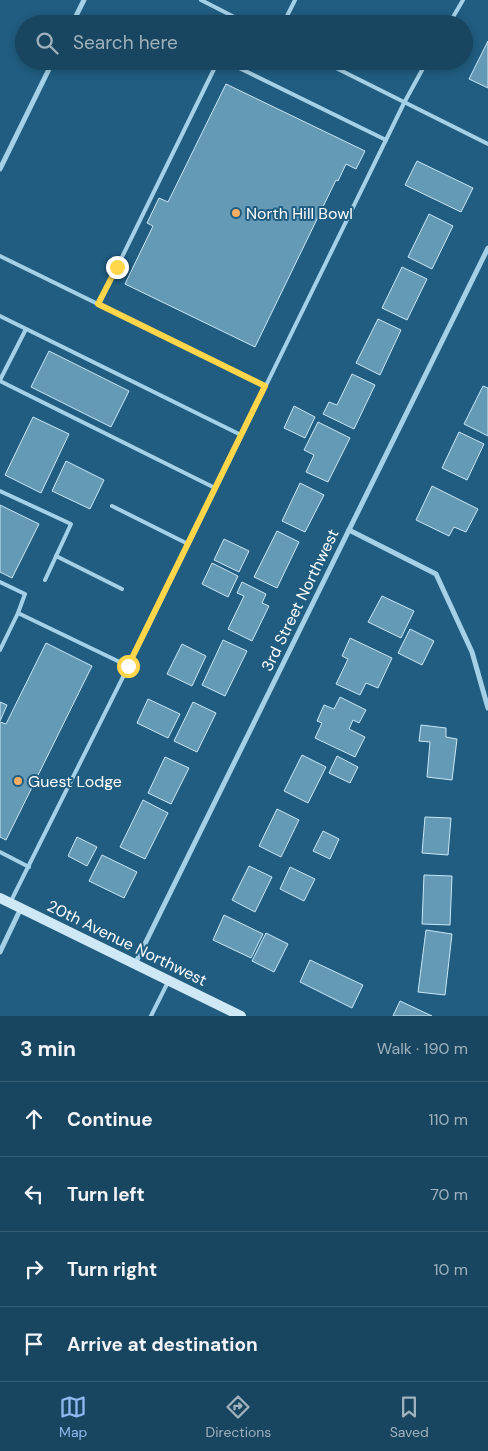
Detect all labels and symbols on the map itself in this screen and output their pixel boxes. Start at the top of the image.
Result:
place label: North Hill Bowl [246,203,353,224]
marker: North Hill Bowl [230,207,242,219]
route end [106,256,129,279]
street label: 3rd Street Northwest [256,525,344,675]
route start [117,655,140,678]
place label: Guest Lodge [28,771,122,792]
marker: Guest Lodge [12,775,24,787]
street label: 20th Avenue Northwest [44,895,210,991]

